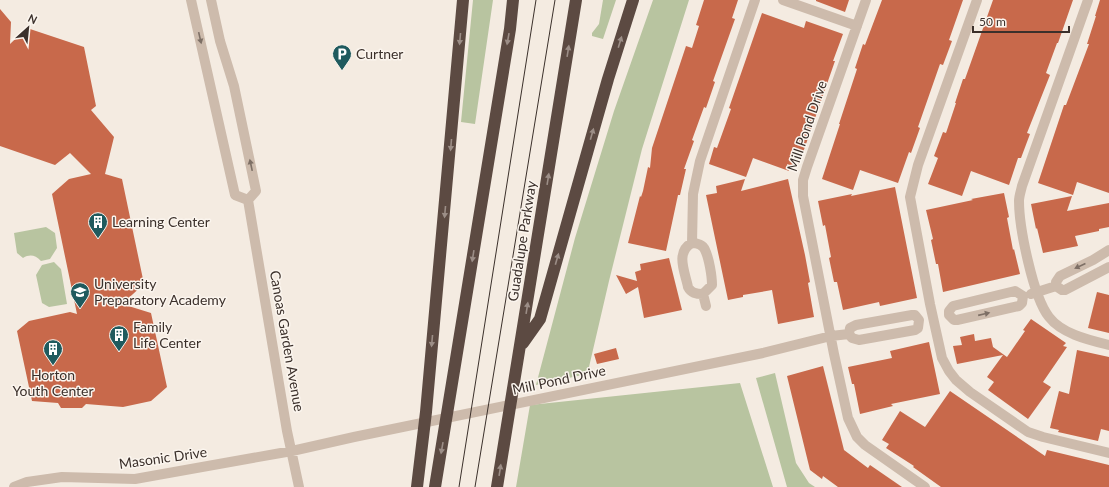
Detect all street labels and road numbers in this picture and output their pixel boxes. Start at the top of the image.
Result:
street label: Mill Pond Drive [783,78,830,174]
street label: Guadalupe Parkway [504,179,540,302]
street label: Canoas Garden Avenue [267,269,308,413]
street label: Mill Pond Drive [511,361,607,398]
street label: Masonic Drive [118,443,208,472]

